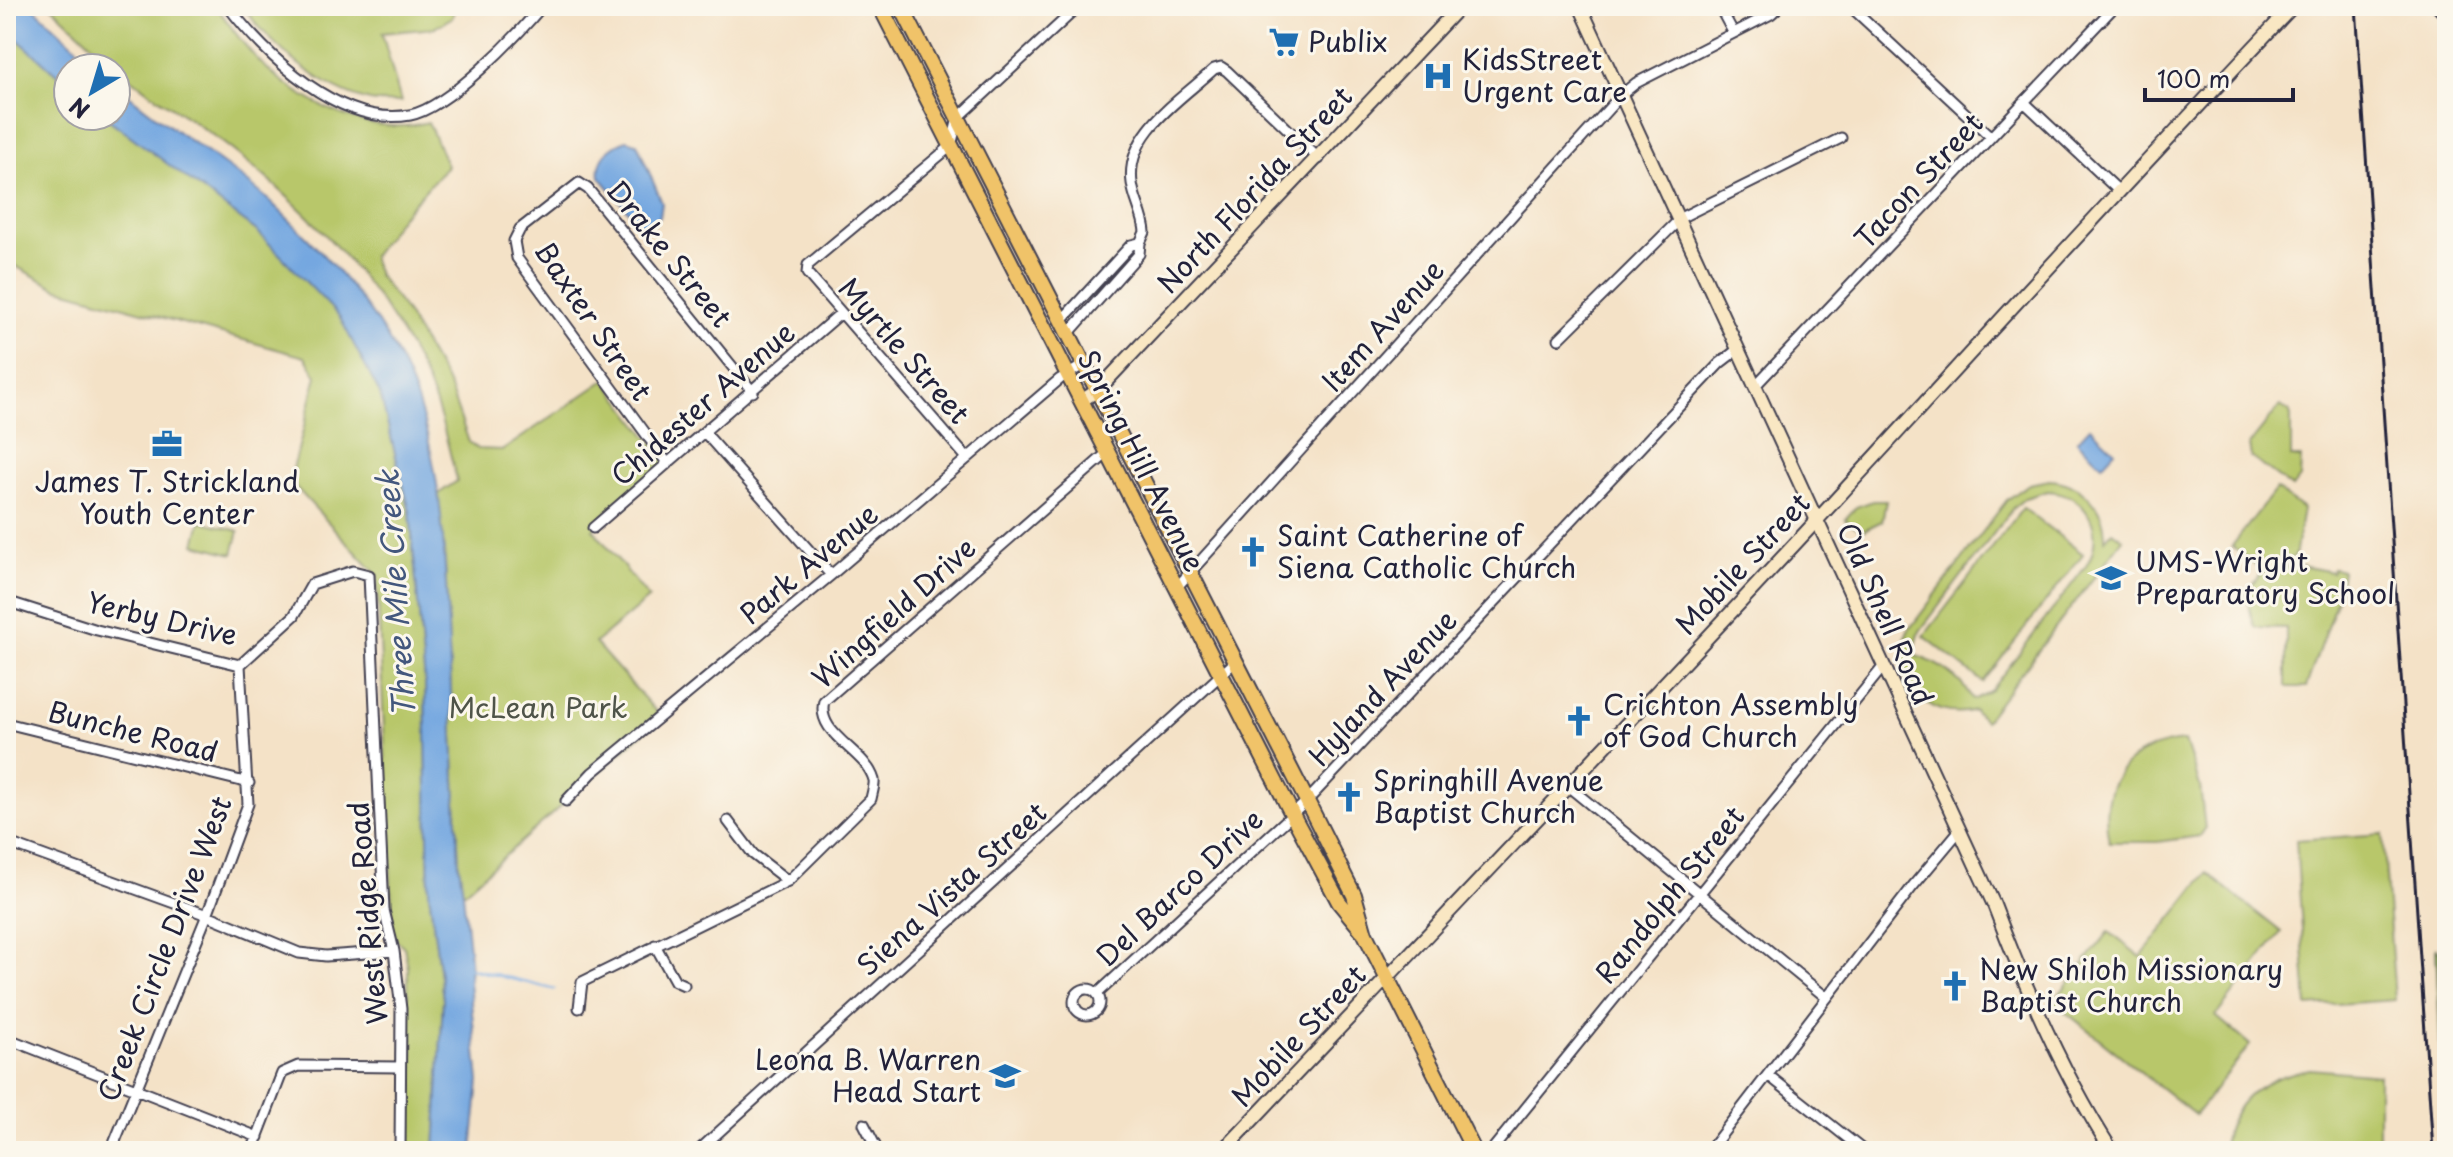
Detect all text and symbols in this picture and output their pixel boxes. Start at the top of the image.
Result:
place label: Publix [1308,19,1387,62]
supermarket icon: Publix [1267,25,1301,59]
place label: KidsStreet Urgent Care [1462,37,1627,112]
north arrow [52,52,132,132]
scale bar [2145,52,2293,102]
hospital icon: KidsStreet Urgent Care [1421,59,1455,93]
text: 100 m [2157,60,2230,96]
street label: North Florida Street [1146,76,1362,302]
text: N [62,91,96,127]
street label: Tacon Street [1843,102,1992,258]
street label: Drake Street [597,170,743,336]
street label: Baxter Street [525,232,664,409]
street label: Item Avenue [1311,249,1453,401]
street label: Myrtle Street [829,267,981,433]
street label: Chidester Avenue [600,311,804,495]
street label: Spring Hill Avenue [1068,342,1217,579]
office icon: James T. Strickland Youth Center [150,427,184,461]
place label: James T. Strickland Youth Center [35,459,299,534]
water label: Three Mile Creek [363,467,426,720]
street label: Mobile Street [1664,482,1819,644]
street label: Park Avenue [730,492,887,634]
place label: Saint Catherine of Siena Catholic Church [1277,513,1576,588]
street label: Old Shell Road [1827,515,1946,712]
street label: Wingfield Drive [801,526,985,697]
church icon: Saint Catherine of Siena Catholic Church [1236,535,1270,569]
place label: UMS-Wright Preparatory School [2135,539,2395,614]
school or university icon: UMS-Wright Preparatory School [2094,561,2128,595]
street label: Yerby Drive [83,579,242,656]
street label: Hyland Avenue [1298,599,1466,775]
place label: Crichton Assembly of God Church [1603,682,1859,757]
park label: McLean Park [448,685,628,728]
street label: Bunche Road [44,689,223,772]
church icon: Crichton Assembly of God Church [1562,704,1596,738]
place label: Springhill Avenue Baptist Church [1373,758,1604,833]
church icon: Springhill Avenue Baptist Church [1332,780,1366,814]
street label: Creek Circle Drive West [86,790,242,1107]
street label: Siena Vista Street [846,791,1056,985]
street label: Randolph Street [1584,796,1754,992]
street label: Del Barco Drive [1086,798,1272,976]
street label: West Ridge Road [335,800,398,1026]
place label: New Shiloh Missionary Baptist Church [1979,947,2283,1022]
street label: Mobile Street [1220,954,1375,1116]
church icon: New Shiloh Missionary Baptist Church [1938,969,1972,1003]
place label: Leona B. Warren Head Start [755,1037,981,1112]
school or university icon: Leona B. Warren Head Start [988,1059,1022,1093]

